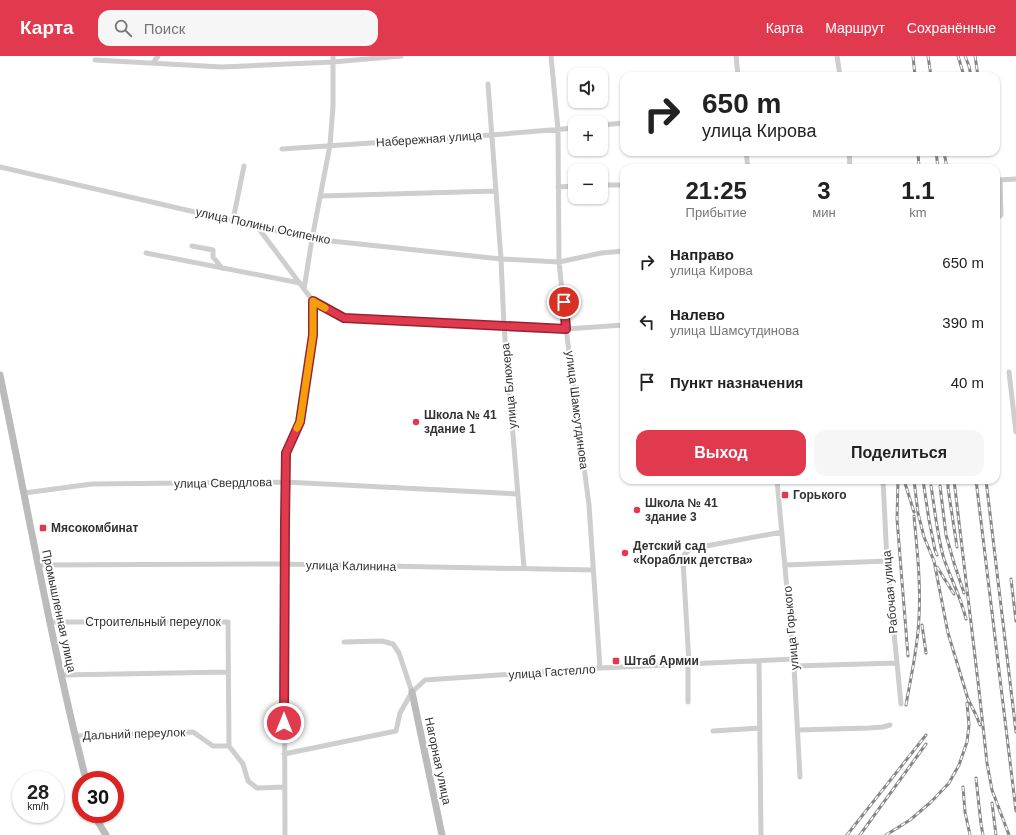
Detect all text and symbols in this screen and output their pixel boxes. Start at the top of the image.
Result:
search box [98,10,378,46]
text: Карта [20,17,74,38]
icon: search [112,17,134,39]
text: Поиск [144,20,185,37]
text: Карта [766,20,803,36]
text: Маршрут [825,20,885,36]
text: Сохранённые [907,20,996,36]
map controls [568,68,608,204]
button: sound [568,68,608,108]
icon: right [636,88,688,140]
text: 650 m [702,88,781,119]
button: + [568,116,608,156]
text: улица Кирова [702,121,816,141]
street label: Набережная улица [376,128,483,150]
button: − [568,164,608,204]
text: 21:25 [685,177,747,204]
text: 3 [817,177,831,204]
text: 1.1 [901,177,935,204]
street label: улица Полины Осипенко [194,205,332,247]
text: Прибытие [686,205,747,220]
text: мин [812,205,836,220]
text: km [909,205,927,220]
text: Направо [670,246,734,263]
icon: right [636,251,658,273]
text: 650 m [942,254,984,271]
text: улица Кирова [670,263,753,278]
pin [547,285,581,319]
icon: arrive [553,291,575,313]
text: Налево [670,306,725,323]
icon: left [636,311,658,333]
text: 390 m [942,314,984,331]
text: улица Шамсутдинова [670,323,799,338]
street label: улица Блюхера [498,342,520,429]
street label: улица Шамсутдинова [563,350,591,470]
icon: arrive [636,371,658,393]
text: Пункт назначения [670,374,803,391]
text: 40 m [951,374,984,391]
place label: Школа № 41 здание 1 [424,408,497,436]
marker: Школа № 41 здание 1 [411,417,421,427]
button: Выход [636,430,806,476]
button: Поделиться [814,430,984,476]
street label: улица Свердлова [174,475,272,491]
place label: Горького [793,488,847,502]
marker: Горького [780,490,790,500]
place label: Школа № 41 здание 3 [645,496,718,524]
marker: Школа № 41 здание 3 [632,505,642,515]
place label: Мясокомбинат [51,521,138,535]
marker: Мясокомбинат [38,523,48,533]
place label: Детский сад «Кораблик детства» [633,539,753,567]
street label: Промышленная улица [39,548,79,674]
marker: Детский сад «Кораблик детства» [620,548,630,558]
street label: Рабочая улица [879,550,901,634]
street label: улица Калинина [306,558,397,574]
street label: улица Горького [780,585,802,671]
street label: Строительный переулок [85,615,222,629]
place label: Штаб Армии [624,654,699,668]
marker: Штаб Армии [611,656,621,666]
street label: улица Гастелло [508,662,596,682]
position arrow [263,702,305,744]
street label: Нагорная улица [422,716,454,806]
street label: Дальний переулок [82,725,186,743]
speed limit sign: 30 [72,771,124,823]
text: 28 [27,781,49,803]
text: km/h [27,801,49,812]

